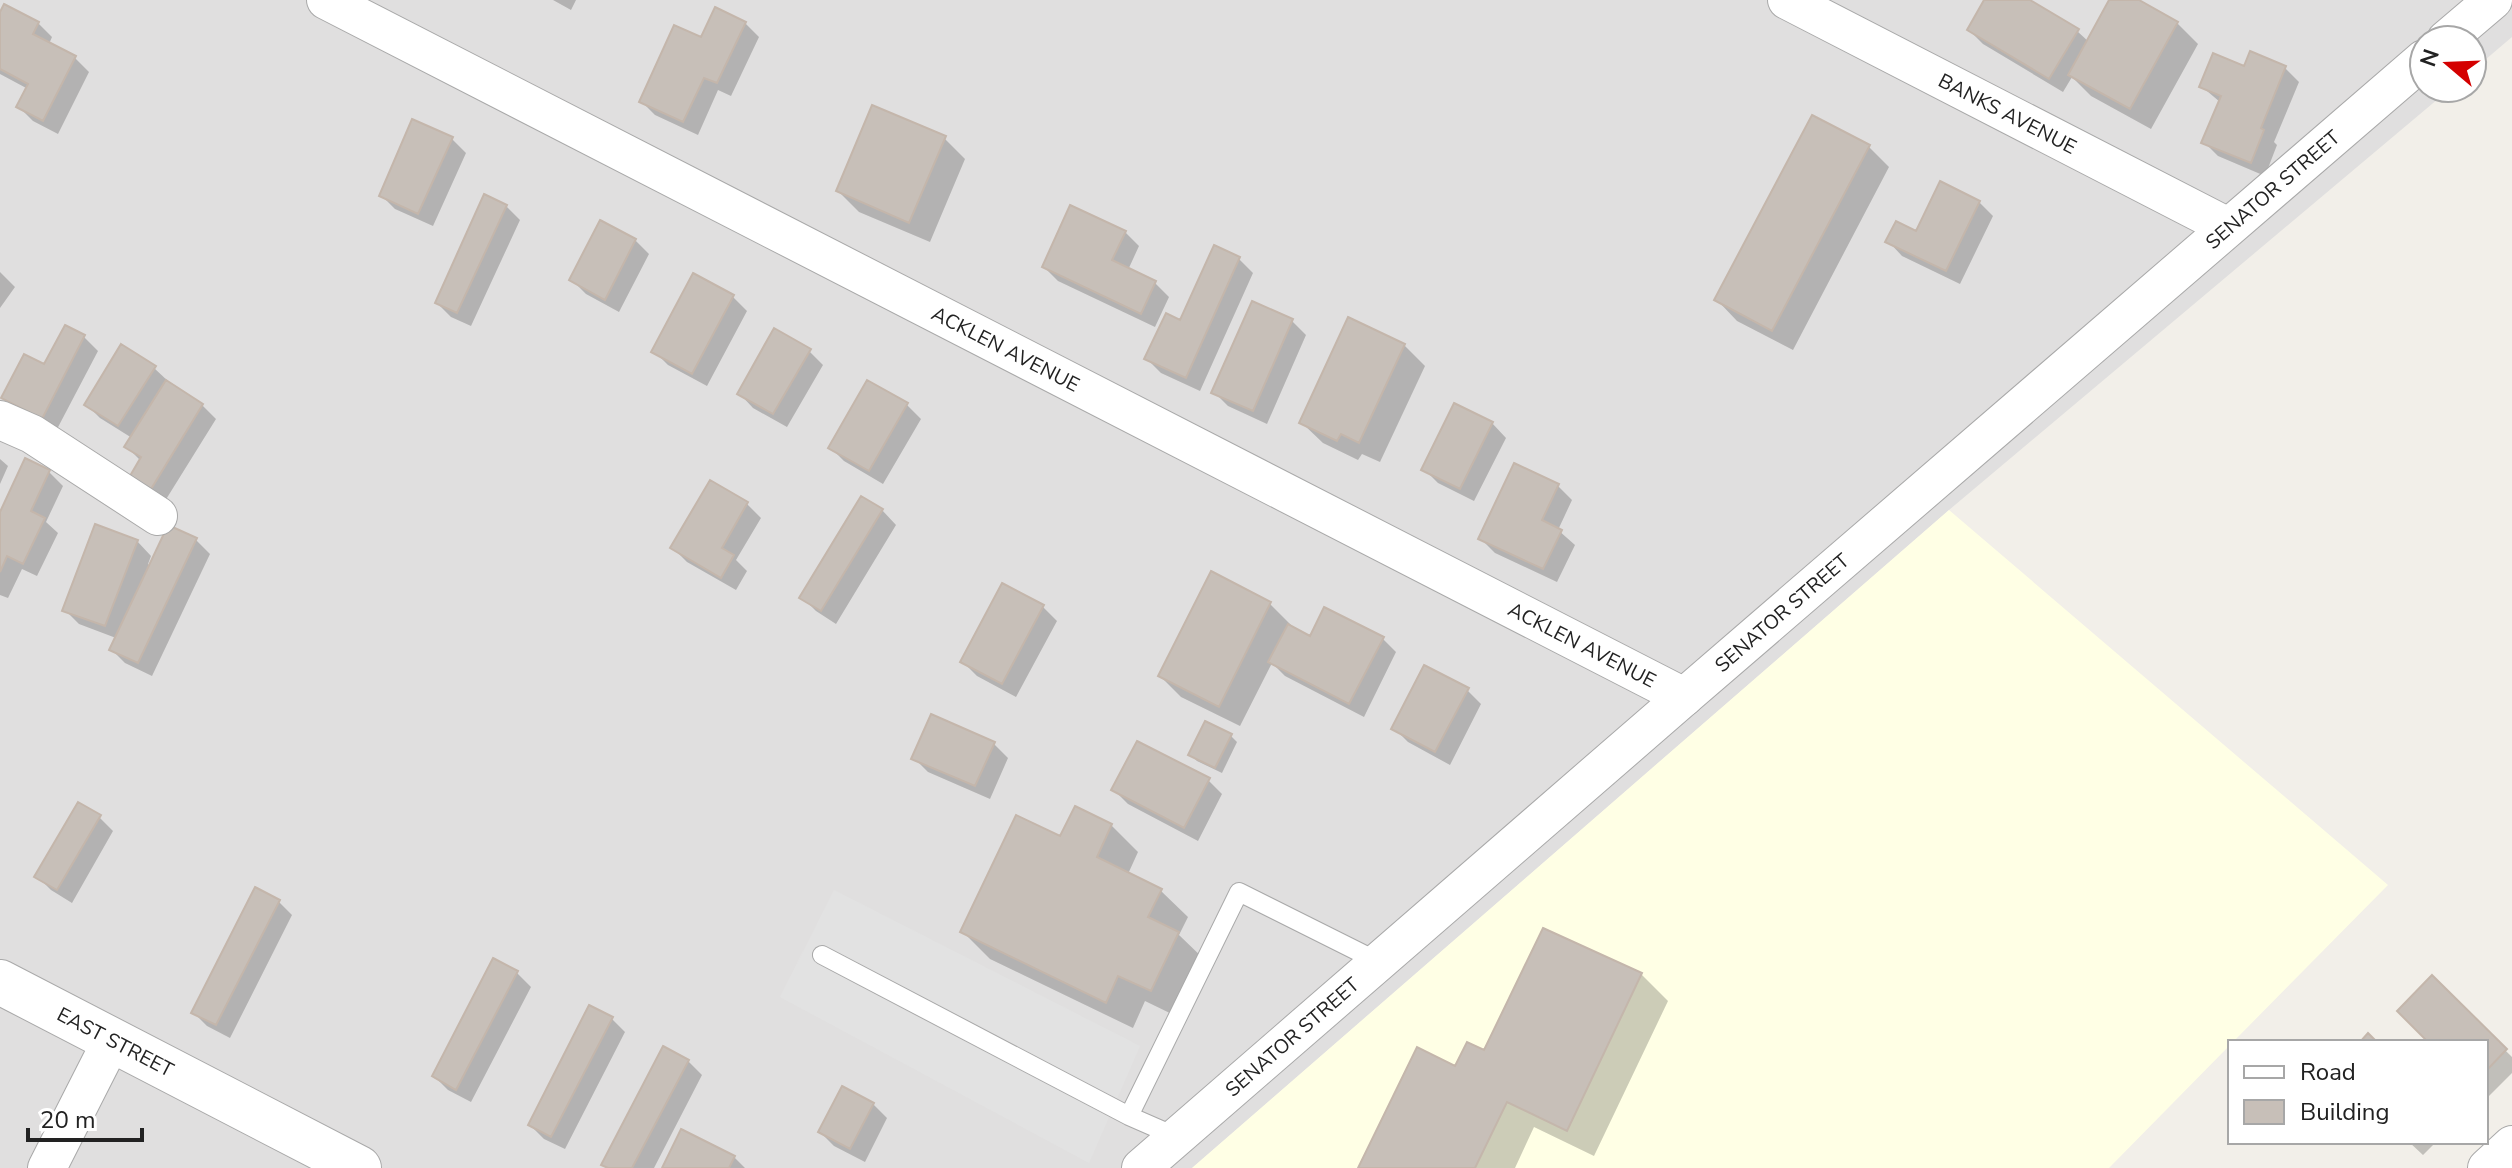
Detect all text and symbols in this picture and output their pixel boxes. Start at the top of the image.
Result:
north arrow [2408,24,2488,104]
text: N [2413,45,2447,70]
street label: BANKS AVENUE [1933,67,2081,161]
street label: SENATOR STREET [2200,124,2346,255]
street label: ACKLEN AVENUE [927,300,1084,398]
street label: SENATOR STREET [1709,547,1855,679]
street label: ACKLEN AVENUE [1503,596,1661,694]
street label: SENATOR STREET [1220,972,1365,1103]
street label: EAST STREET [52,1001,178,1084]
legend [2228,1040,2488,1144]
text: Road [2300,1056,2356,1088]
scale bar [28,1092,142,1142]
text: Building [2300,1096,2390,1128]
text: 20 m [40,1104,96,1136]

